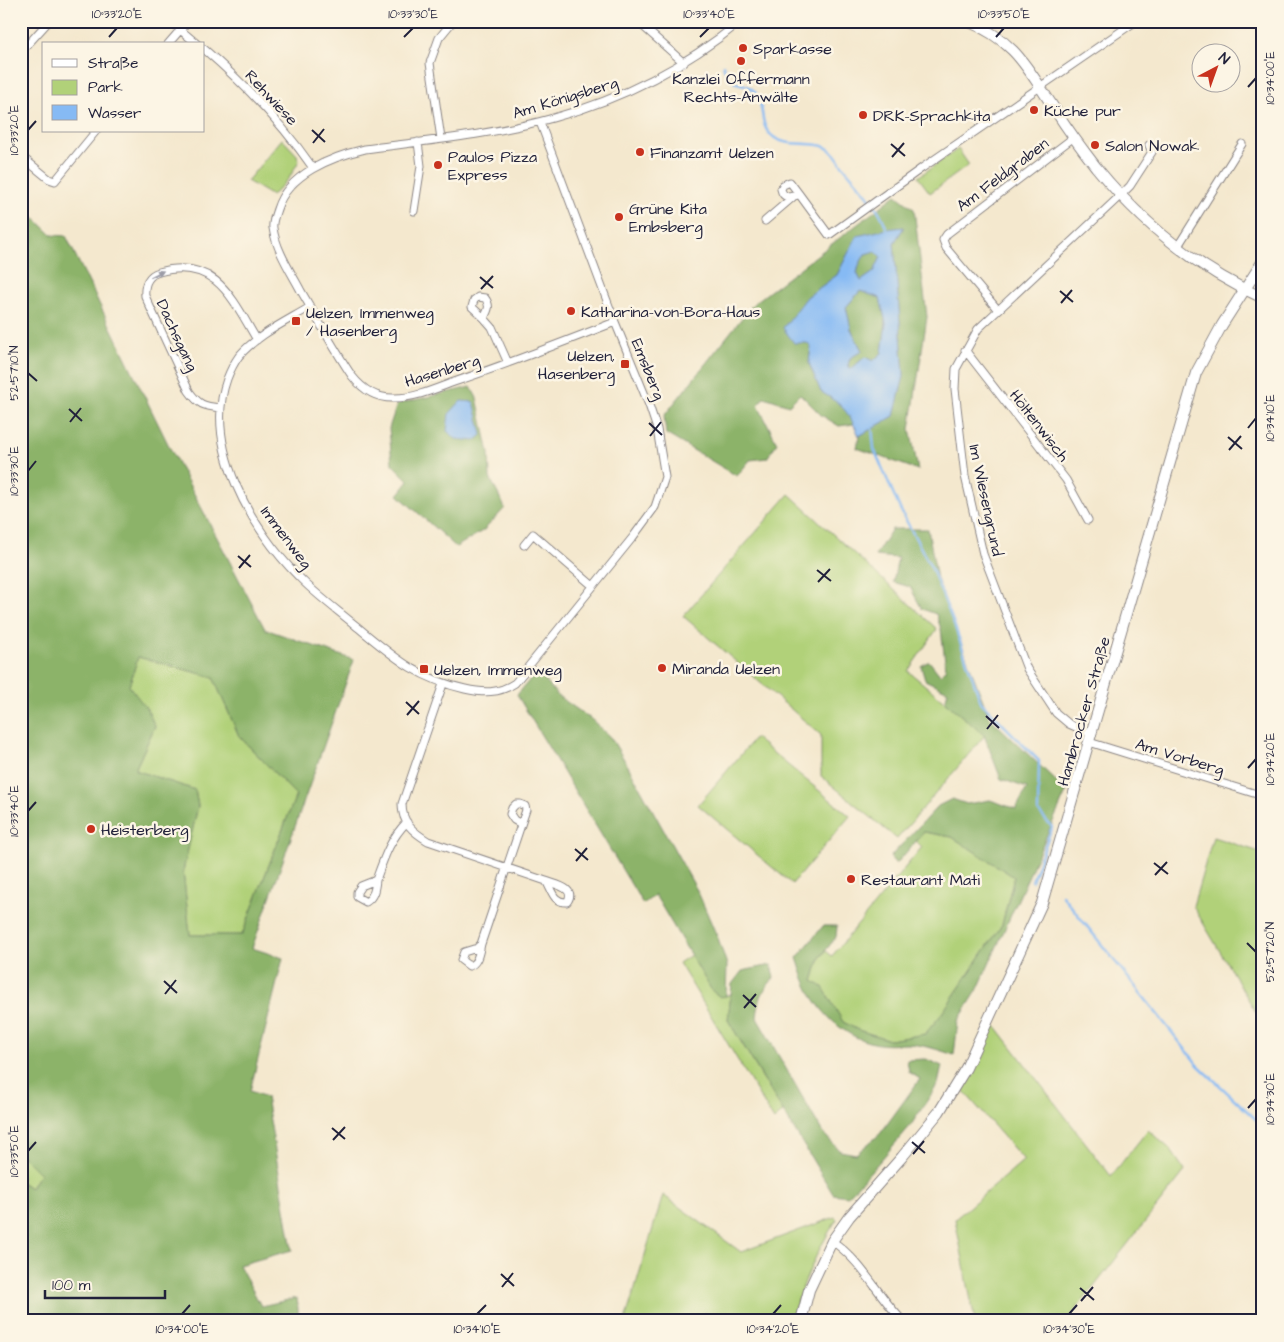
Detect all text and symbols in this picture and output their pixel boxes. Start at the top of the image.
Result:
text: 10°33'20"E [92,6,142,23]
text: 10°33'30"E [388,6,438,23]
text: 10°33'40"E [683,6,735,23]
text: 10°33'50"E [978,6,1030,23]
place label: Sparkasse [753,38,832,60]
legend [42,42,205,132]
marker: Sparkasse [737,42,749,54]
north arrow [1192,42,1242,92]
text: N [1214,49,1234,70]
text: 10°34'00"E [1262,51,1279,105]
text: Straße [88,53,138,74]
marker: Kanzlei Offermann Rechts-Anwälte [735,55,747,67]
street label: Rehwiese [240,65,303,131]
place label: Kanzlei Offermann Rechts-Anwälte [672,68,810,108]
street label: Am Königsberg [510,71,621,125]
text: Park [88,77,123,98]
place label: Küche pur [1044,100,1121,122]
text: Wasser [88,103,141,124]
marker: Küche pur [1028,104,1040,116]
text: 10°33'20"E [6,105,23,155]
place label: DRK-Sprachkita [873,105,991,127]
marker: DRK-Sprachkita [857,109,869,121]
street label: Am Feldgraben [952,133,1054,218]
place label: Salon Nowak [1105,135,1199,157]
marker: Salon Nowak [1089,139,1101,151]
place label: Finanzamt Uelzen [650,142,774,164]
place label: Paulos Pizza Express [448,146,537,186]
marker: Finanzamt Uelzen [634,146,646,158]
marker: Paulos Pizza Express [432,159,444,171]
place label: Grüne Kita Embsberg [629,198,707,239]
marker: Grüne Kita Embsberg [613,211,625,223]
one-way arrow [150,270,165,279]
street label: Dachsgang [150,296,203,375]
place label: Katharina-von-Bora-Haus [581,301,760,323]
place label: Uelzen, Immenweg / Hasenberg [306,302,434,343]
marker: Katharina-von-Bora-Haus [565,305,577,317]
marker: Uelzen, Immenweg / Hasenberg [290,315,302,327]
street label: Emsberg [625,335,670,404]
text: 52°57'10"N [6,345,23,401]
place label: Uelzen, Hasenberg [538,345,615,386]
street label: Hasenberg [402,349,483,394]
marker: Uelzen, Hasenberg [619,358,631,370]
street label: Höltenwisch [1004,385,1074,466]
text: 10°34'10"E [1262,394,1279,442]
street label: Im Wiesengrund [962,442,1009,558]
text: 10°33'30"E [6,446,23,496]
street label: Immenweg [254,502,317,574]
street label: Hambrocker Straße [1052,634,1116,789]
place label: Miranda Uelzen [672,658,780,680]
place label: Uelzen, Immenweg [434,659,562,682]
marker: Miranda Uelzen [656,662,668,674]
marker: Uelzen, Immenweg [418,663,430,675]
street label: Am Vorberg [1132,733,1227,782]
text: 10°34'20"E [1262,733,1279,785]
text: 10°33'40"E [6,785,23,837]
place label: Heisterberg [101,819,188,842]
marker: Heisterberg [85,823,97,835]
place label: Restaurant Mati [861,869,981,891]
marker: Restaurant Mati [845,873,857,885]
text: 52°57'20"N [1262,921,1279,982]
text: 10°34'30"E [1262,1073,1279,1125]
text: 10°33'50"E [6,1125,23,1177]
scale bar [45,1267,165,1299]
text: 100 m [52,1275,91,1296]
text: 10°34'00"E [155,1321,209,1338]
text: 10°34'10"E [453,1321,501,1338]
text: 10°34'20"E [747,1321,799,1338]
text: 10°34'30"E [1043,1321,1095,1338]

